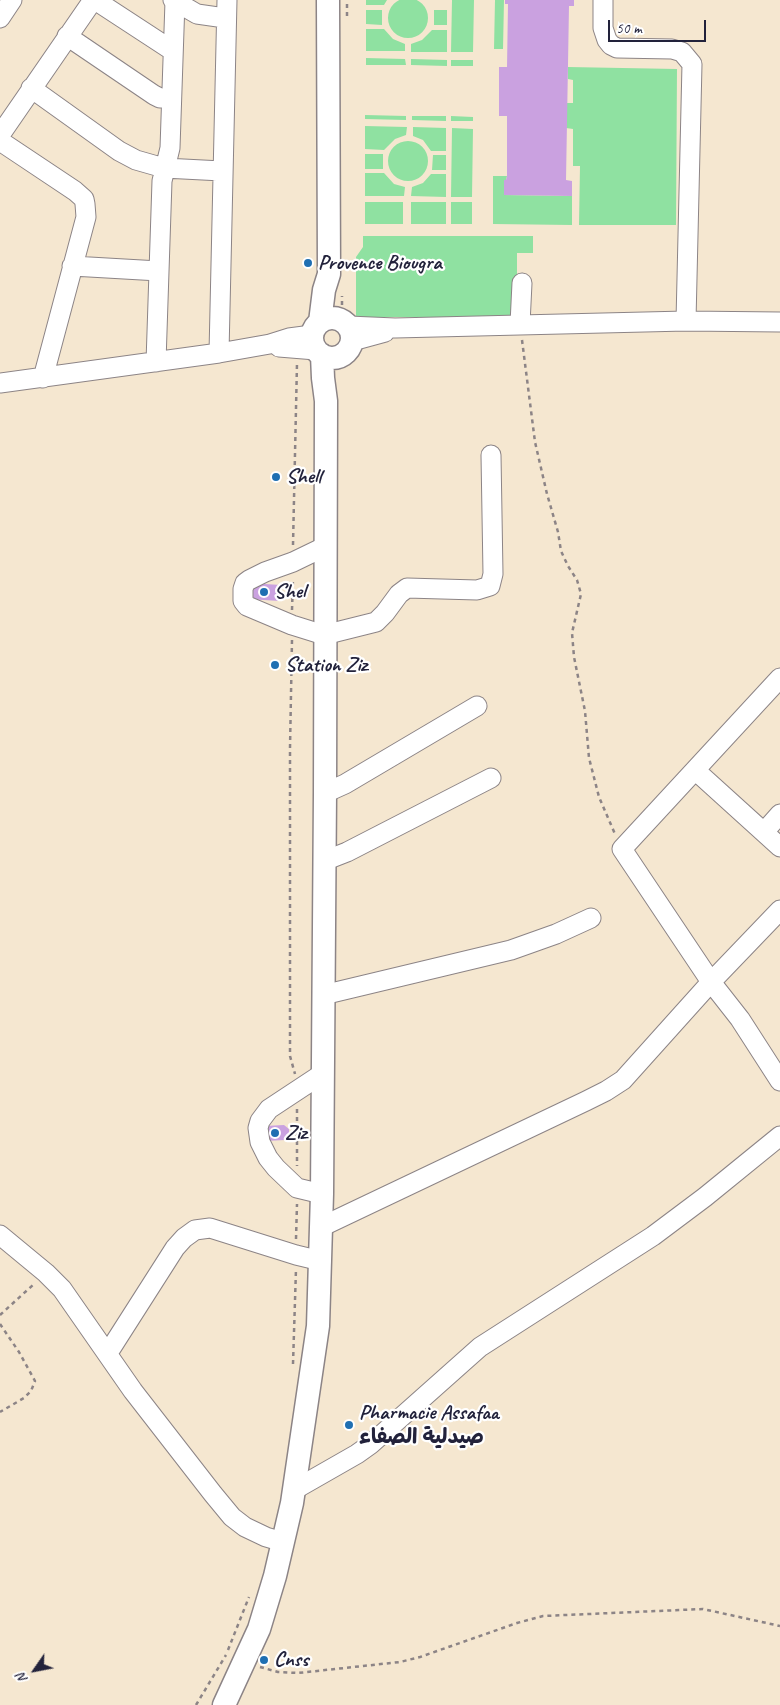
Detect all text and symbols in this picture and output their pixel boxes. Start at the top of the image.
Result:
scale bar [610,10,708,42]
text: 50 m [616,19,642,38]
place label: Provence Biougra [318,250,442,276]
marker: Provence Biougra [302,257,314,269]
place label: Shell [286,464,321,490]
marker: Shell [270,471,282,483]
place label: Shel [274,579,305,605]
marker: Shel [258,586,270,598]
place label: Station Ziz [285,652,367,678]
marker: Station Ziz [269,659,281,671]
place label: Ziz [285,1120,307,1146]
marker: Ziz [269,1127,281,1139]
place label: Pharmacie Assafaa صيدلية الصفاء [359,1400,499,1450]
marker: Pharmacie Assafaa صيدلية الصفاء [343,1419,355,1431]
north arrow [10,1645,60,1695]
place label: Cnss [274,1647,308,1673]
marker: Cnss [258,1654,270,1666]
text: N [13,1670,31,1687]

